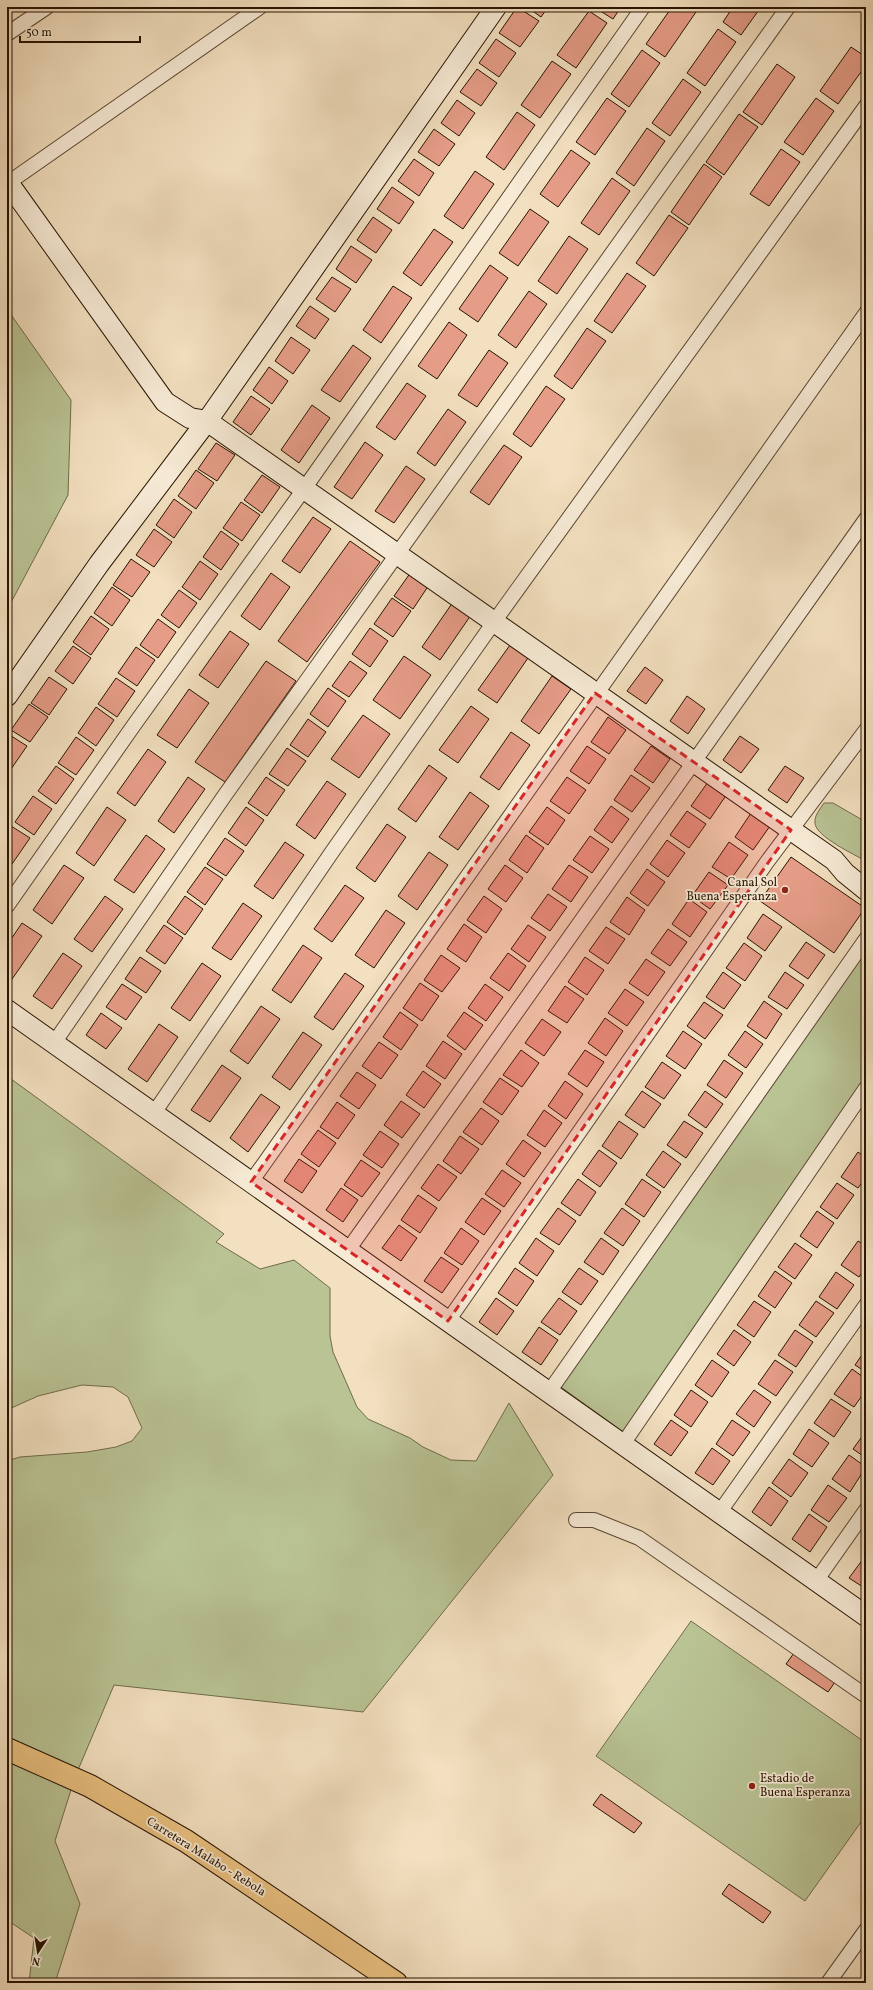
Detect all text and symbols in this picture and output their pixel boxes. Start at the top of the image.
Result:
scale bar [20,18,140,44]
text: 50 m [26,25,52,41]
place label: Canal Sol Buena Esperanza [686,875,777,905]
marker: Canal Sol Buena Esperanza [780,885,790,895]
place label: Estadio de Buena Esperanza [760,1771,851,1801]
marker: Estadio de Buena Esperanza [747,1781,757,1791]
street label: Carretera Malabo - Rebola [143,1814,269,1900]
north arrow [18,1932,58,1972]
text: N [31,1952,42,1968]

